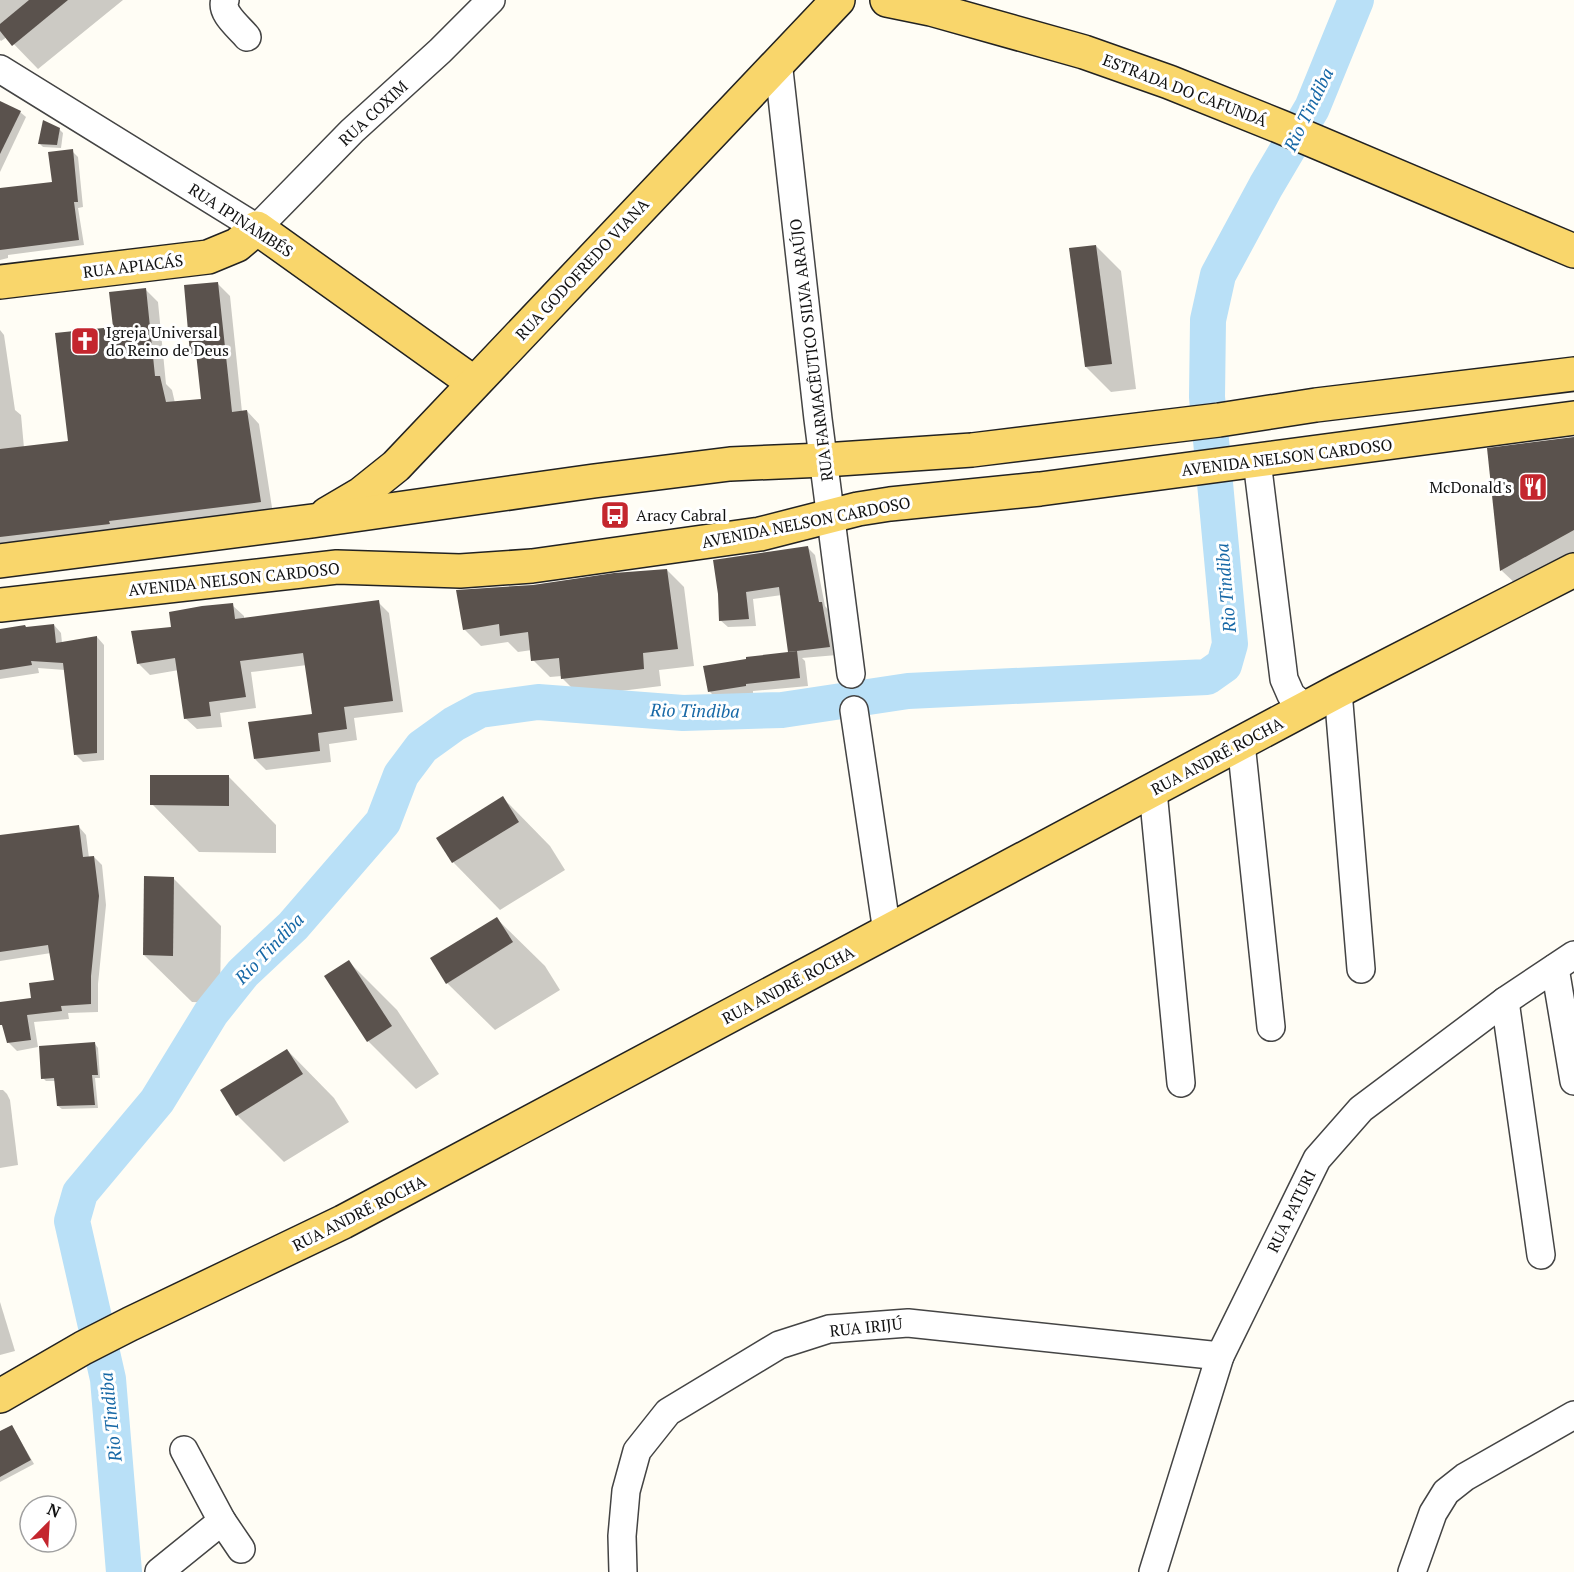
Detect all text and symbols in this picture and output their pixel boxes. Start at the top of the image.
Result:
street label: ESTRADA DO CAFUNDÁ [1100,48,1270,132]
water label: Rio Tindiba [1277,63,1338,155]
street label: RUA COXIM [334,75,412,151]
street label: RUA IPINAMBÉS [184,178,298,262]
street label: RUA GODOFREDO VIANA [510,193,654,345]
street label: RUA FARMACÊUTICO SILVA ARAÚJO [784,217,838,483]
street label: RUA APIACÁS [82,249,184,283]
place label: Igreja Universal do Reino de Deus [106,321,229,361]
church icon: Igreja Universal do Reino de Deus [69,325,101,357]
street label: AVENIDA NELSON CARDOSO [1180,433,1394,481]
restaurant icon: McDonald's [1517,471,1549,503]
place label: McDonald's [1429,476,1512,498]
street label: AVENIDA NELSON CARDOSO [700,491,912,553]
bus stop icon: Aracy Cabral [599,499,631,531]
place label: Aracy Cabral [636,504,727,526]
water label: Rio Tindiba [1209,542,1241,635]
street label: AVENIDA NELSON CARDOSO [127,557,341,601]
water label: Rio Tindiba [649,697,740,723]
street label: RUA ANDRÉ ROCHA [1147,712,1287,800]
water label: Rio Tindiba [229,907,309,989]
street label: RUA ANDRÉ ROCHA [718,941,858,1029]
street label: RUA PATURI [1261,1166,1321,1256]
street label: RUA ANDRÉ ROCHA [289,1170,430,1256]
street label: RUA IRIJÚ [828,1312,904,1342]
water label: Rio Tindiba [93,1371,127,1464]
north arrow [18,1494,78,1554]
text: N [44,1498,64,1523]

